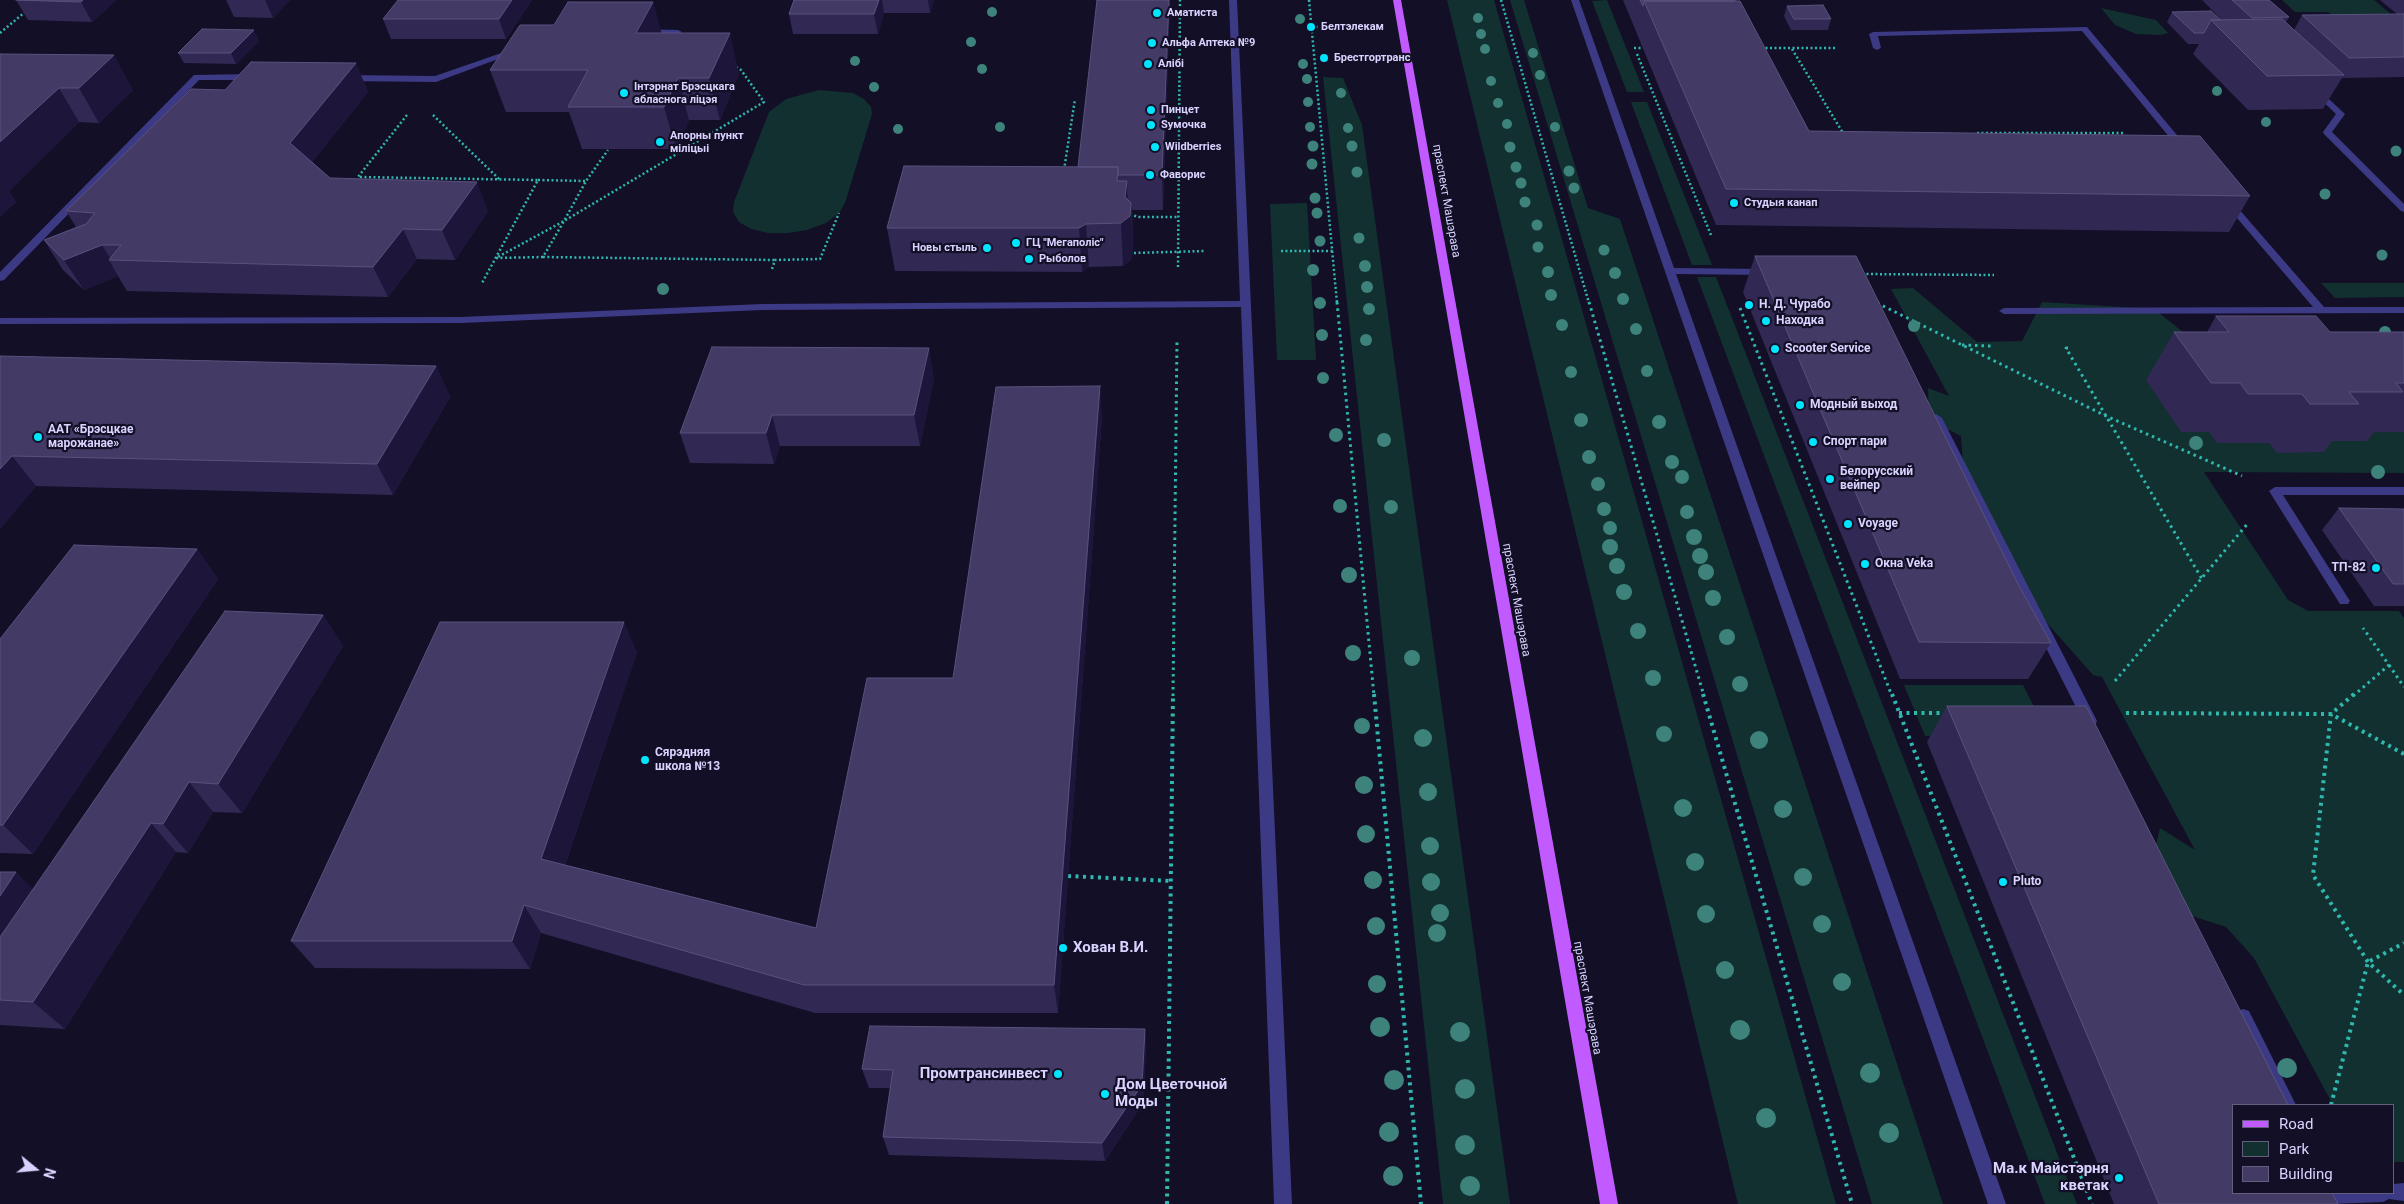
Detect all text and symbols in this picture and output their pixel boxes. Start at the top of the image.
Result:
place label: Аматиста [1167,6,1217,20]
marker: Аматиста [1151,7,1163,19]
place label: Белтэлекам [1321,20,1384,34]
marker: Белтэлекам [1305,21,1317,33]
place label: Альфа Аптека №9 [1162,36,1255,50]
marker: Альфа Аптека №9 [1146,37,1158,49]
place label: Брестгортранс [1334,51,1410,65]
marker: Брестгортранс [1318,52,1330,64]
place label: Алібі [1158,57,1184,71]
marker: Алібі [1142,58,1154,70]
place label: Інтэрнат Брэсцкага абласнога ліцэя [634,80,735,106]
marker: Інтэрнат Брэсцкага абласнога ліцэя [618,87,630,99]
place label: Пинцет [1161,103,1199,117]
marker: Пинцет [1145,104,1157,116]
place label: Sумочка [1161,118,1206,132]
marker: Sумочка [1145,119,1157,131]
place label: Апорны пункт міліцыі [670,129,744,155]
marker: Апорны пункт міліцыі [654,136,666,148]
place label: Wildberries [1165,140,1221,154]
marker: Wildberries [1149,141,1161,153]
street label: праспект Машэрава [1429,143,1463,259]
place label: Фаворис [1160,168,1205,182]
marker: Фаворис [1144,169,1156,181]
place label: Студыя канап [1744,196,1817,210]
marker: Студыя канап [1728,197,1740,209]
place label: ГЦ "Мегаполіс" [1026,236,1103,250]
marker: ГЦ "Мегаполіс" [1010,237,1022,249]
place label: Новы стыль [912,241,977,255]
marker: Новы стыль [981,242,993,254]
place label: Рыболов [1039,252,1086,266]
marker: Рыболов [1023,253,1035,265]
place label: Н. Д. Чурабо [1759,298,1831,312]
marker: Н. Д. Чурабо [1743,299,1755,311]
place label: Находка [1776,314,1824,328]
marker: Находка [1760,315,1772,327]
place label: Scooter Service [1785,342,1870,356]
marker: Scooter Service [1769,343,1781,355]
place label: Модный выход [1810,398,1897,412]
marker: Модный выход [1794,399,1806,411]
place label: ААТ «Брэсцкае марожанае» [48,423,133,451]
marker: ААТ «Брэсцкае марожанае» [32,431,44,443]
place label: Спорт пари [1823,435,1887,449]
marker: Спорт пари [1807,436,1819,448]
place label: Белорусский вейпер [1840,465,1913,493]
marker: Белорусский вейпер [1824,473,1836,485]
place label: Voyage [1858,517,1898,531]
marker: Voyage [1842,518,1854,530]
street label: праспект Машэрава [1499,542,1533,658]
place label: Окна Veka [1875,557,1933,571]
marker: Окна Veka [1859,558,1871,570]
place label: ТП-82 [2332,561,2366,575]
marker: ТП-82 [2370,562,2382,574]
place label: Сярэдняя школа №13 [655,746,720,774]
marker: Сярэдняя школа №13 [639,754,651,766]
place label: Pluto [2013,875,2041,889]
marker: Pluto [1997,876,2009,888]
place label: Хован В.И. [1073,939,1148,957]
street label: праспект Машэрава [1570,940,1604,1056]
marker: Хован В.И. [1057,942,1069,954]
place label: Промтрансинвест [920,1065,1048,1083]
marker: Промтрансинвест [1052,1068,1064,1080]
place label: Дом Цветочной Моды [1115,1076,1227,1111]
marker: Дом Цветочной Моды [1099,1088,1111,1100]
legend [2232,1104,2394,1194]
text: Road [2279,1115,2313,1133]
text: Park [2279,1140,2309,1158]
north arrow [10,1144,60,1194]
place label: Ма.к Майстэрня кветак [1993,1160,2109,1195]
text: Building [2279,1165,2333,1183]
text: N [40,1166,58,1180]
marker: Ма.к Майстэрня кветак [2113,1172,2125,1184]

